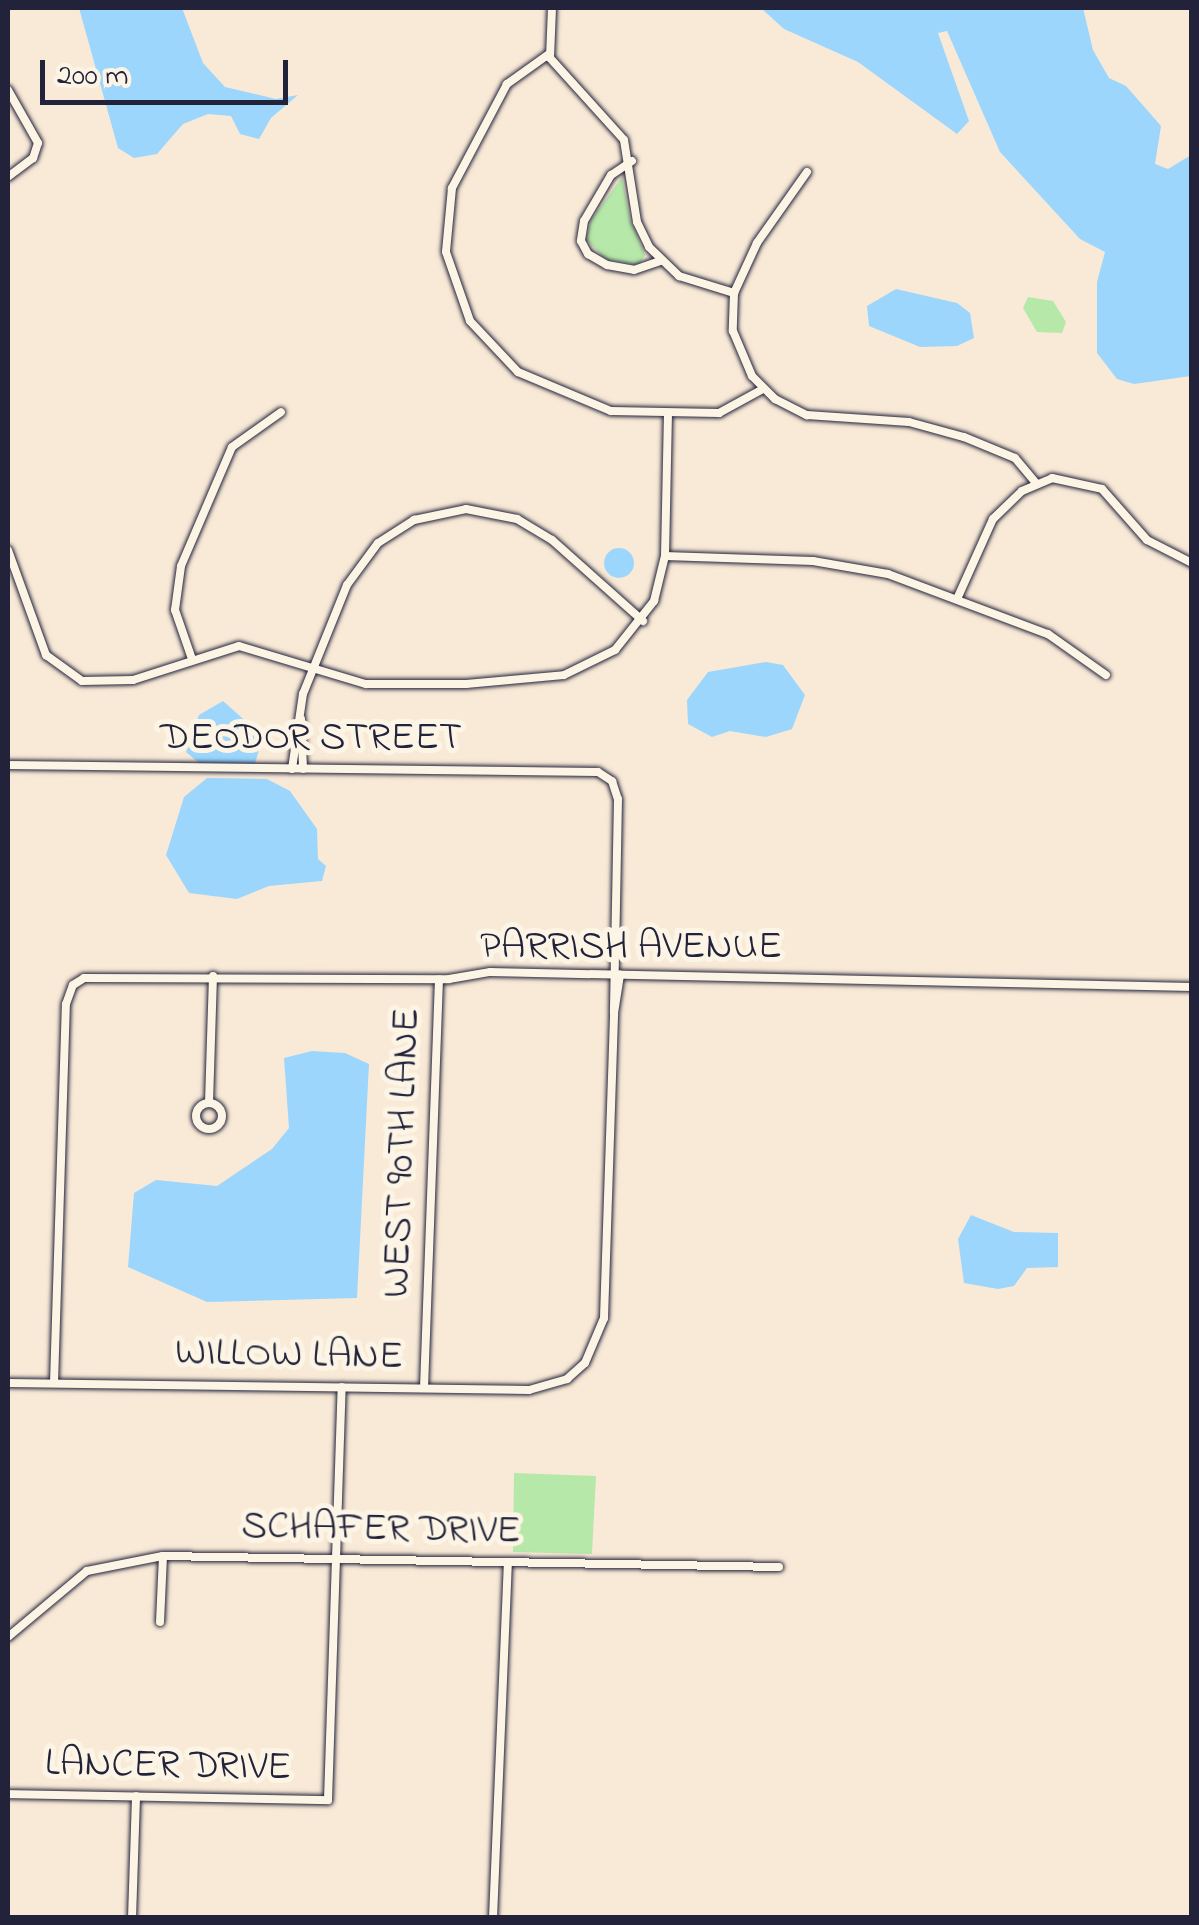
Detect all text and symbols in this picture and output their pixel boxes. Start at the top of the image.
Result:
scale bar [45,40,292,102]
text: 200 m [57,55,129,99]
street label: DEODOR STREET [160,715,462,763]
street label: PARRISH AVENUE [480,924,782,972]
street label: WEST 90TH LANE [374,1007,432,1299]
street label: WILLOW LANE [175,1330,403,1382]
street label: SCHAFER DRIVE [241,1504,521,1556]
street label: LANCER DRIVE [44,1741,292,1793]

